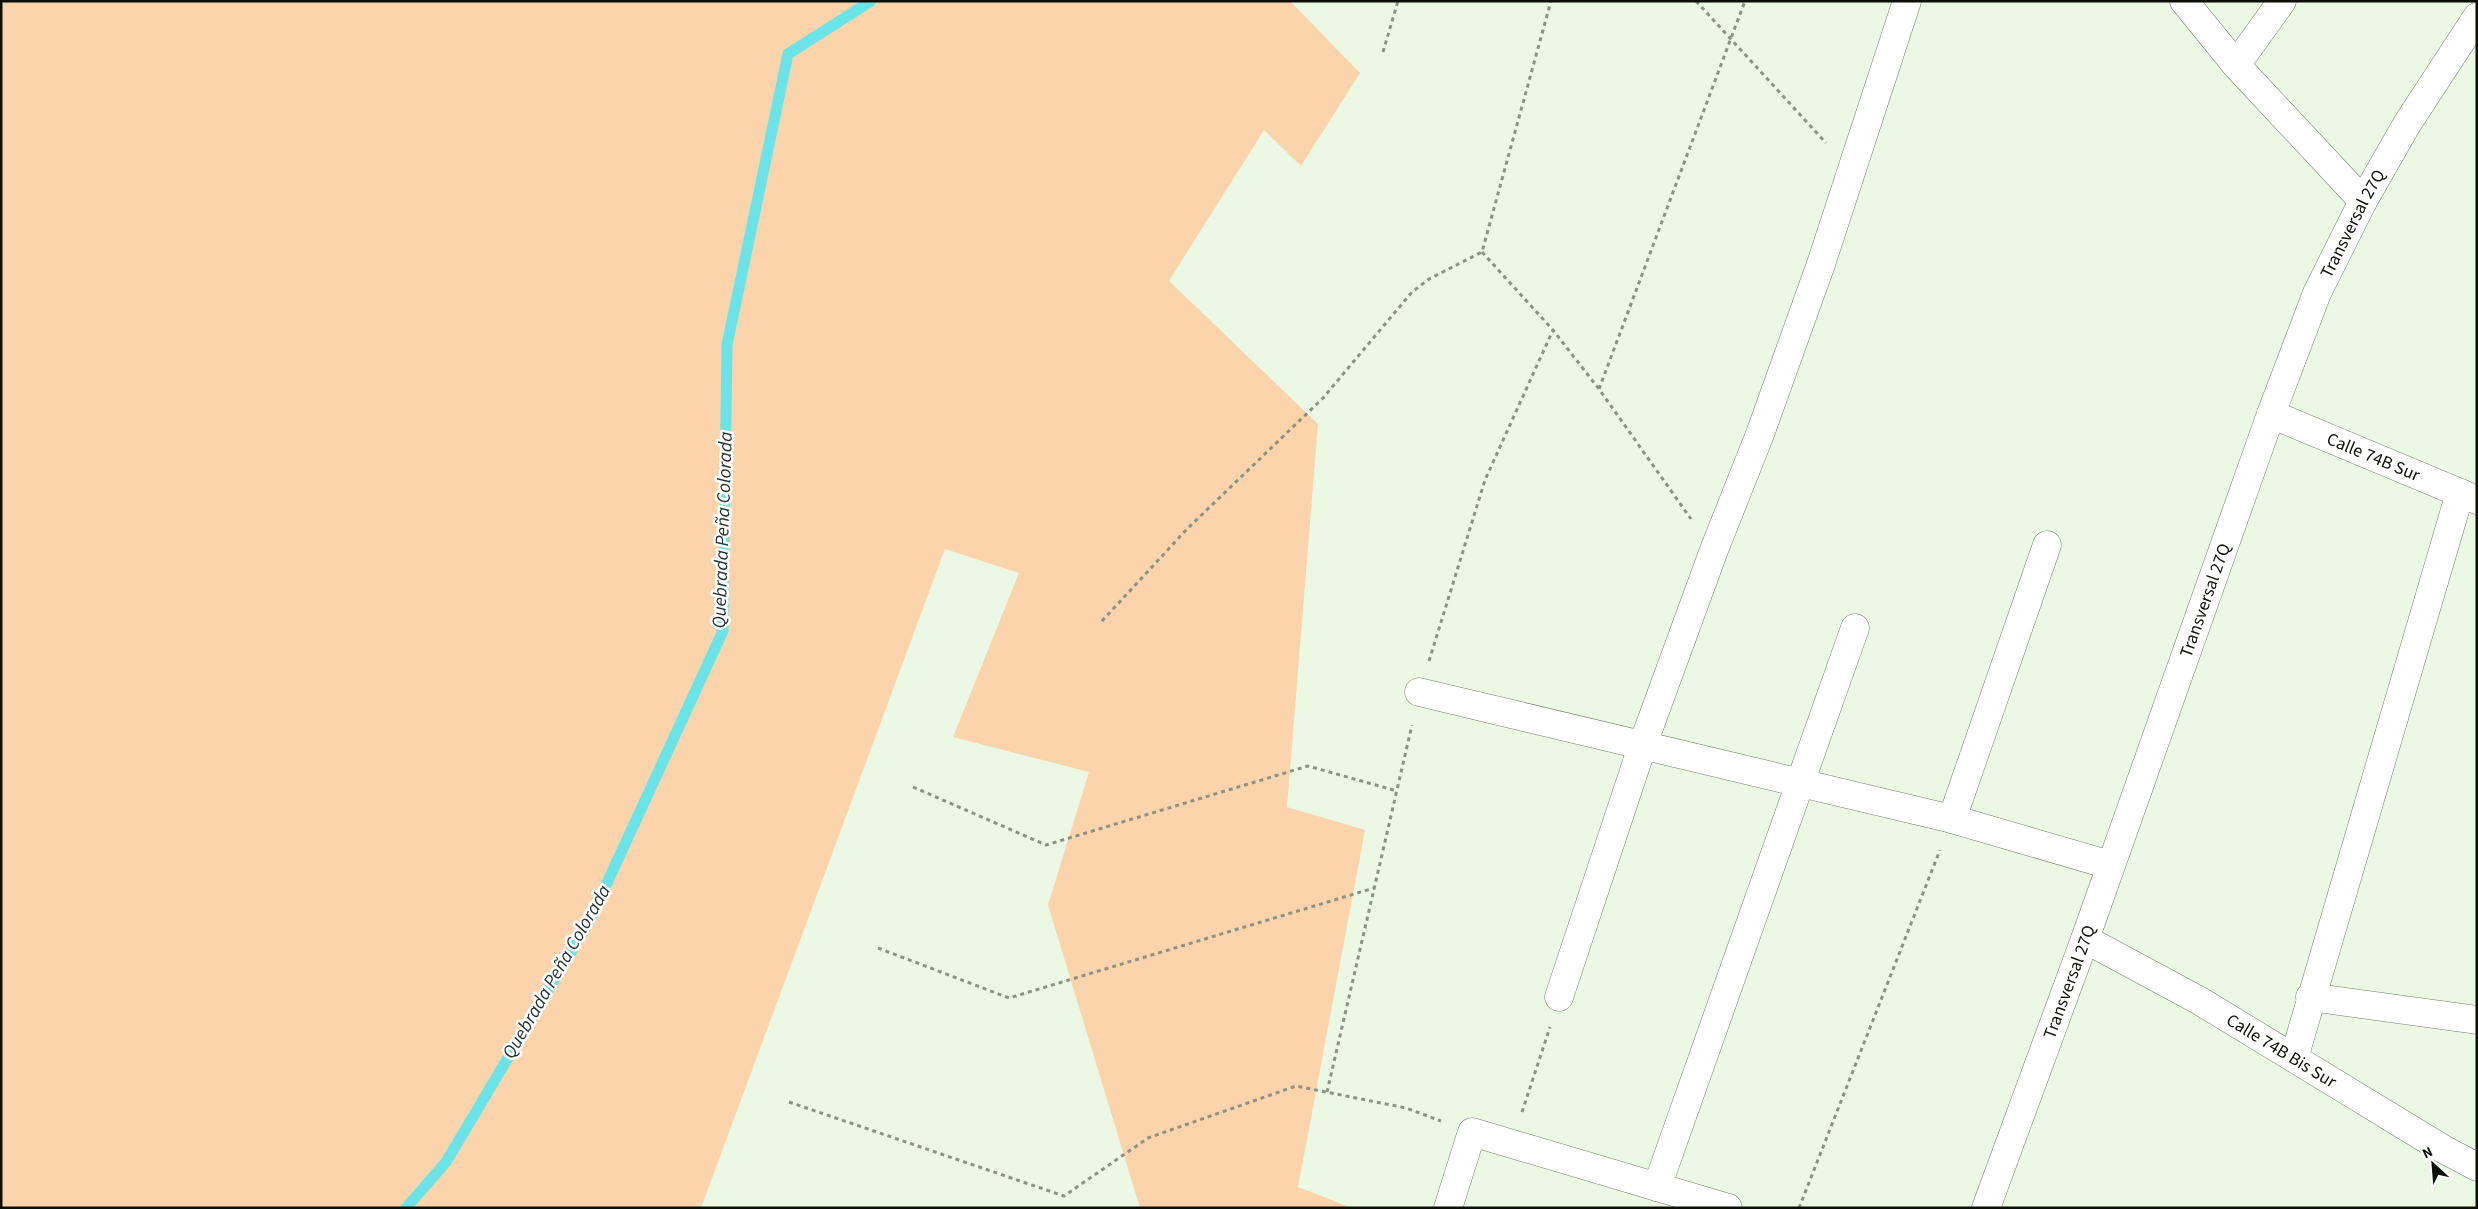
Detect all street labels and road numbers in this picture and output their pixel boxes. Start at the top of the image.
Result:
street label: Transversal 27Q [2314,165,2391,282]
street label: Calle 74B Sur [2323,426,2425,488]
street label: Transversal 27Q [2173,540,2237,661]
street label: Transversal 27Q [2037,922,2101,1042]
street label: Calle 74B Bis Sur [2222,1007,2342,1094]

